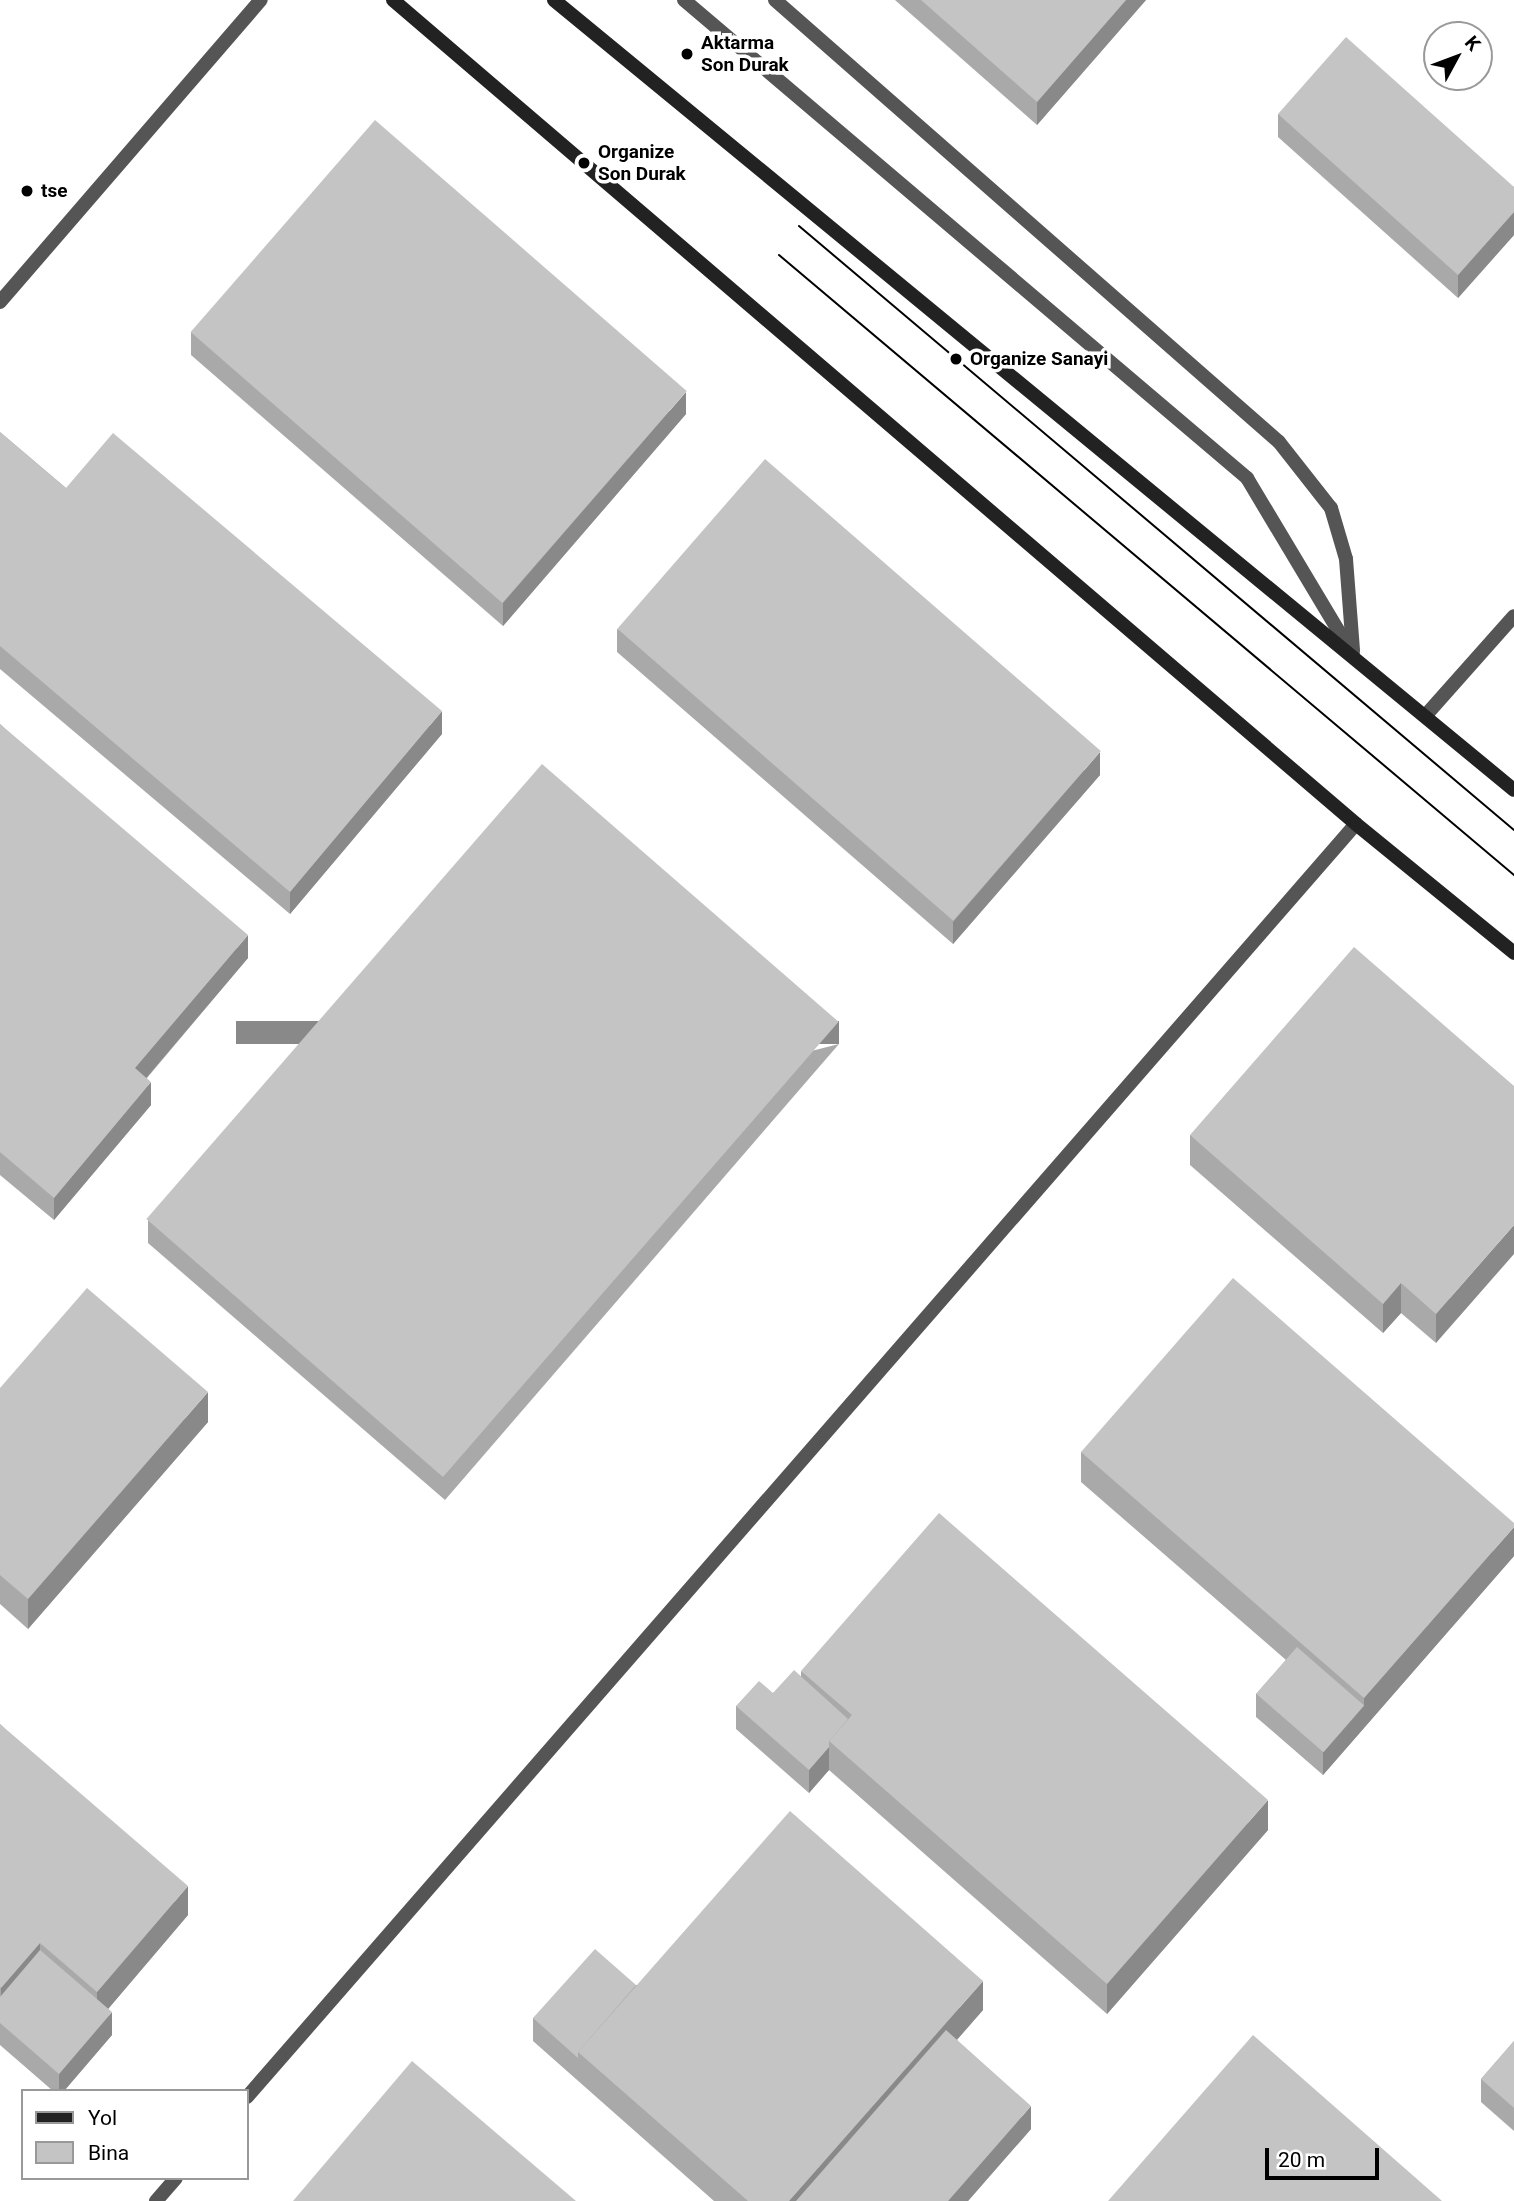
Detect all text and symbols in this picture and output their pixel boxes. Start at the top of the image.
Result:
north arrow [1423,21,1493,91]
text: K [1460,31,1485,55]
place label: Aktarma Son Durak [701,32,789,76]
marker: Aktarma Son Durak [679,46,695,62]
place label: Organize Son Durak [598,141,686,185]
marker: Organize Son Durak [576,155,592,171]
place label: tse [41,180,67,202]
marker: tse [19,183,35,199]
place label: Organize Sanayi [970,348,1108,370]
marker: Organize Sanayi [948,351,964,367]
legend [21,2089,248,2180]
text: Yol [88,2106,117,2130]
scale bar [1269,2134,1383,2178]
text: Bina [88,2141,129,2165]
text: 20 m [1278,2148,1325,2172]

